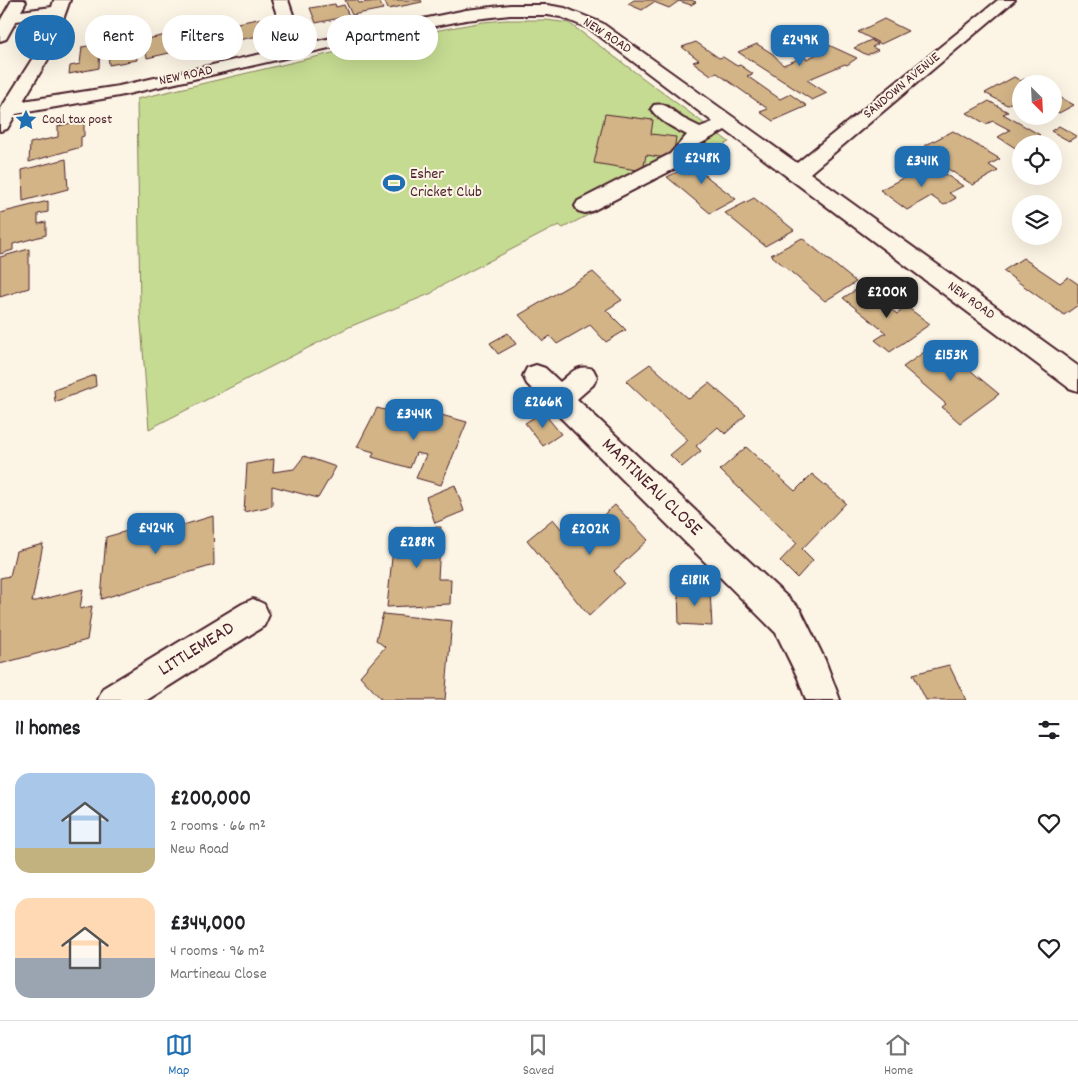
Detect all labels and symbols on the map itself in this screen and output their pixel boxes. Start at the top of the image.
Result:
street label: NEW ROAD [579,13,635,59]
pin: £249K [765,24,835,67]
street label: SANDOWN AVENUE [859,47,945,124]
street label: NEW ROAD [157,61,215,91]
north arrow [1012,75,1062,125]
place icon: Coal tax post [13,107,39,133]
place label: Coal tax post [42,110,112,130]
pin: £248K [667,142,737,185]
pin: £341K [887,146,957,188]
place label: Esher Cricket Club [410,163,482,204]
sports icon: Esher Cricket Club [381,170,407,196]
pin: £200K [852,276,922,319]
street label: NEW ROAD [943,277,999,325]
pin: £153K [916,340,986,382]
pin: £266K [508,386,578,429]
pin: £344K [379,398,449,441]
street label: MARTINEAU CLOSE [594,433,708,544]
pin: £424K [121,512,191,555]
pin: £202K [555,514,625,556]
pin: £288K [382,526,452,569]
pin: £181K [660,564,730,607]
street label: LITTLEMEAD [154,616,240,684]

